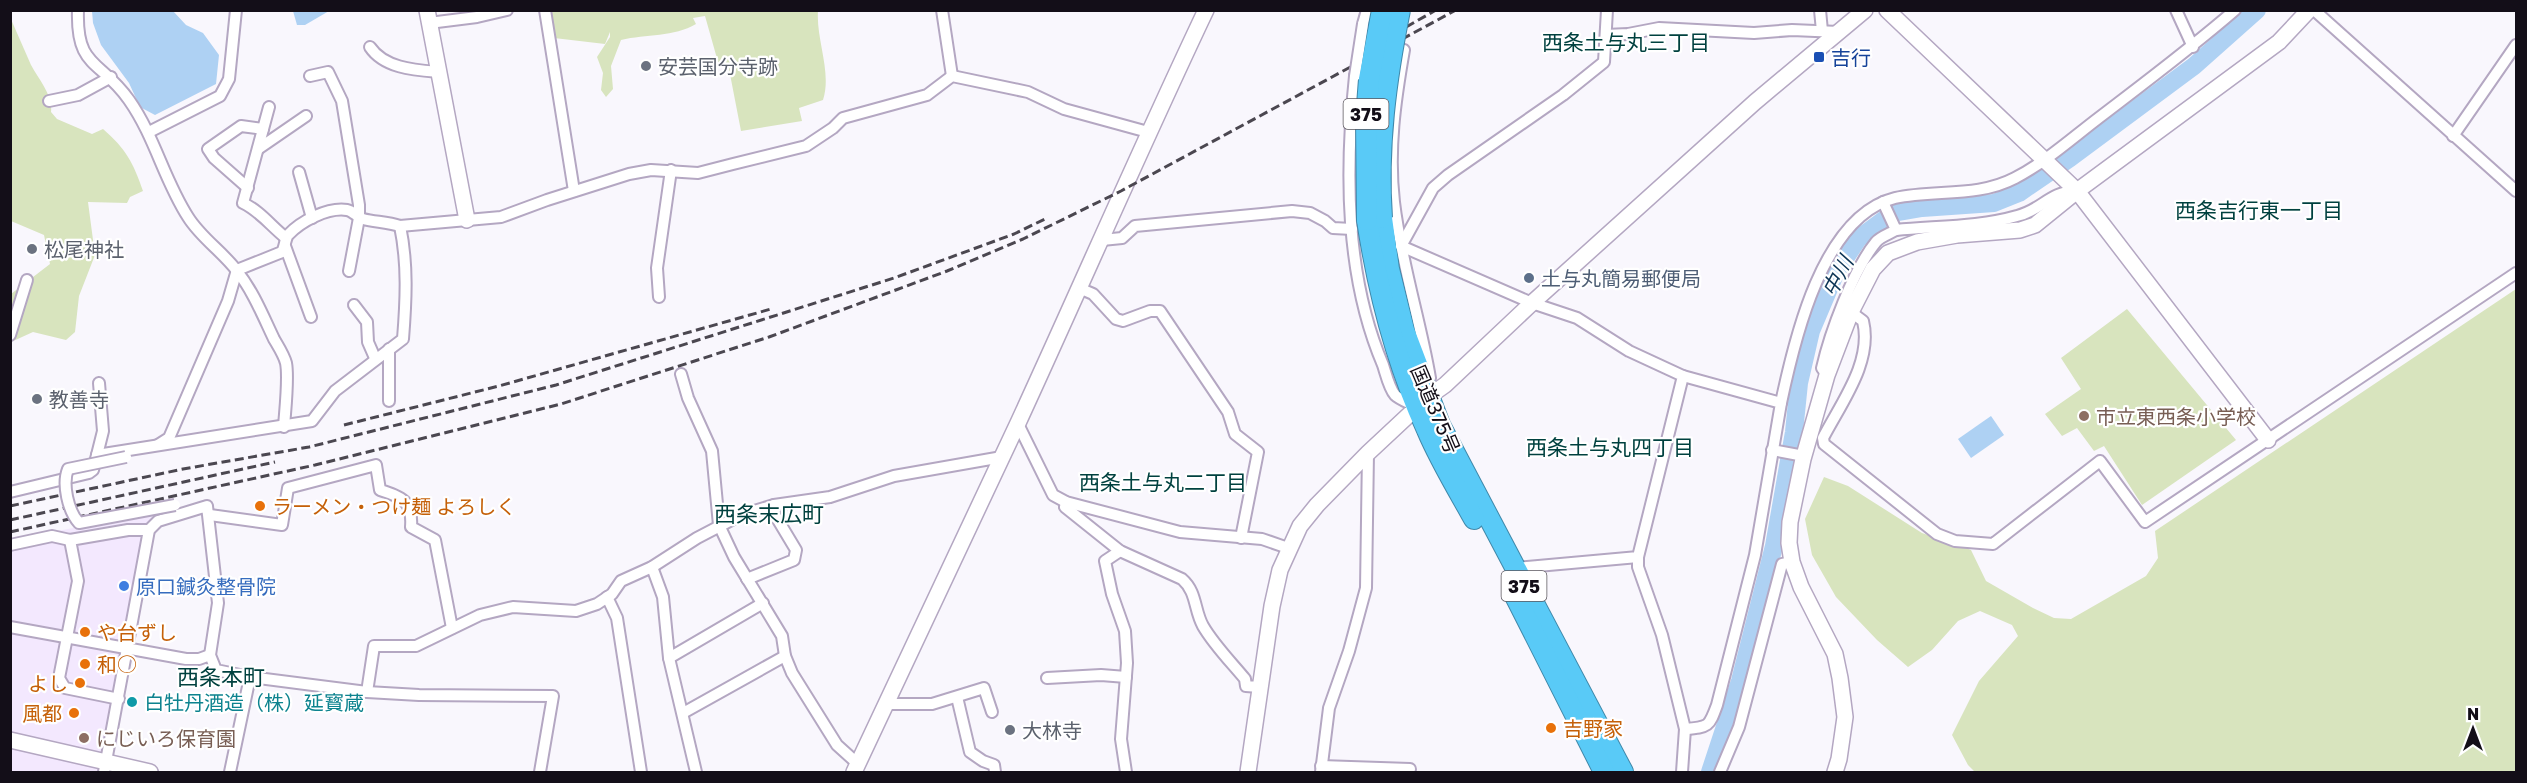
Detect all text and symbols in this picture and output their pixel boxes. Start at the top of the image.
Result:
district label: 西条土与丸三丁目 [1542,29,1710,55]
place label: 吉行 [1831,45,1871,69]
marker: 吉行 [1812,50,1826,64]
place label: 安芸国分寺跡 [658,54,778,78]
marker: 安芸国分寺跡 [639,59,653,73]
road number: 375 [1344,99,1388,129]
district label: 西条吉行東一丁目 [2175,197,2343,223]
place label: 松尾神社 [44,237,124,261]
marker: 松尾神社 [25,242,39,256]
water label: 中川 [1816,250,1859,301]
place label: 土与丸簡易郵便局 [1541,266,1701,290]
marker: 土与丸簡易郵便局 [1522,271,1536,285]
street label: 国道375号 [1407,361,1465,457]
place label: 教善寺 [49,387,109,411]
marker: 教善寺 [30,392,44,406]
place label: 市立東西条小学校 [2096,404,2256,428]
marker: 市立東西条小学校 [2077,409,2091,423]
district label: 西条土与丸四丁目 [1526,434,1694,460]
district label: 西条土与丸二丁目 [1079,469,1247,495]
place label: ラーメン・つけ麺 よろしく [272,494,516,518]
marker: ラーメン・つけ麺 よろしく [253,499,267,513]
district label: 西条末広町 [714,500,824,527]
road number: 375 [1502,571,1546,601]
place label: 原口鍼灸整骨院 [136,574,276,598]
marker: 原口鍼灸整骨院 [117,579,131,593]
place label: や台ずし [97,620,177,644]
marker: や台ずし [78,625,92,639]
place label: 和○ [97,652,137,676]
marker: 和○ [78,657,92,671]
district label: 西条本町 [177,663,265,690]
place label: よし [28,671,68,695]
marker: よし [73,676,87,690]
place label: 白牡丹酒造（株）延寳蔵 [144,690,364,714]
marker: 白牡丹酒造（株）延寳蔵 [125,695,139,709]
north arrow [2443,699,2503,759]
place label: 風都 [22,701,62,725]
text: N [2467,704,2479,724]
marker: 風都 [67,706,81,720]
place label: 吉野家 [1563,716,1623,740]
place label: 大林寺 [1022,718,1082,742]
marker: 吉野家 [1544,721,1558,735]
marker: 大林寺 [1003,723,1017,737]
place label: にじいろ保育園 [96,726,236,750]
marker: にじいろ保育園 [77,731,91,745]

